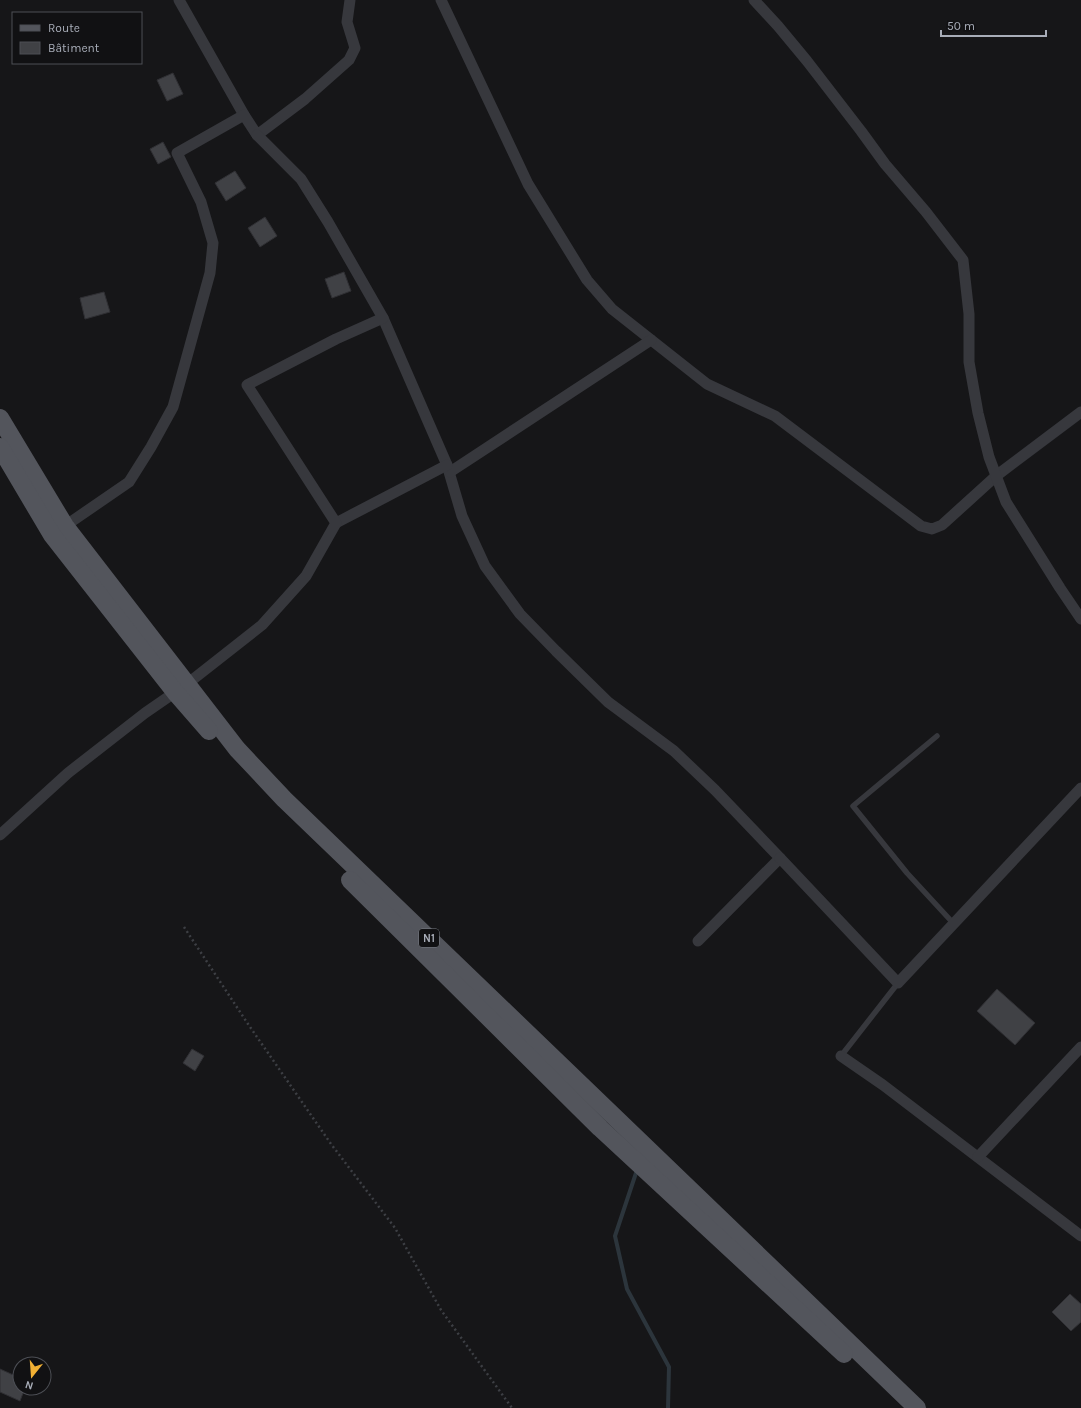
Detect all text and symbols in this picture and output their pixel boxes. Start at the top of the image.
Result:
legend [12,12,142,64]
scale bar [941,12,1046,38]
text: 50 m [947,19,975,33]
text: Route [48,21,80,35]
text: Bâtiment [48,41,100,55]
road number: N1 [419,929,439,947]
north arrow [12,1356,52,1396]
text: N [24,1378,35,1392]

